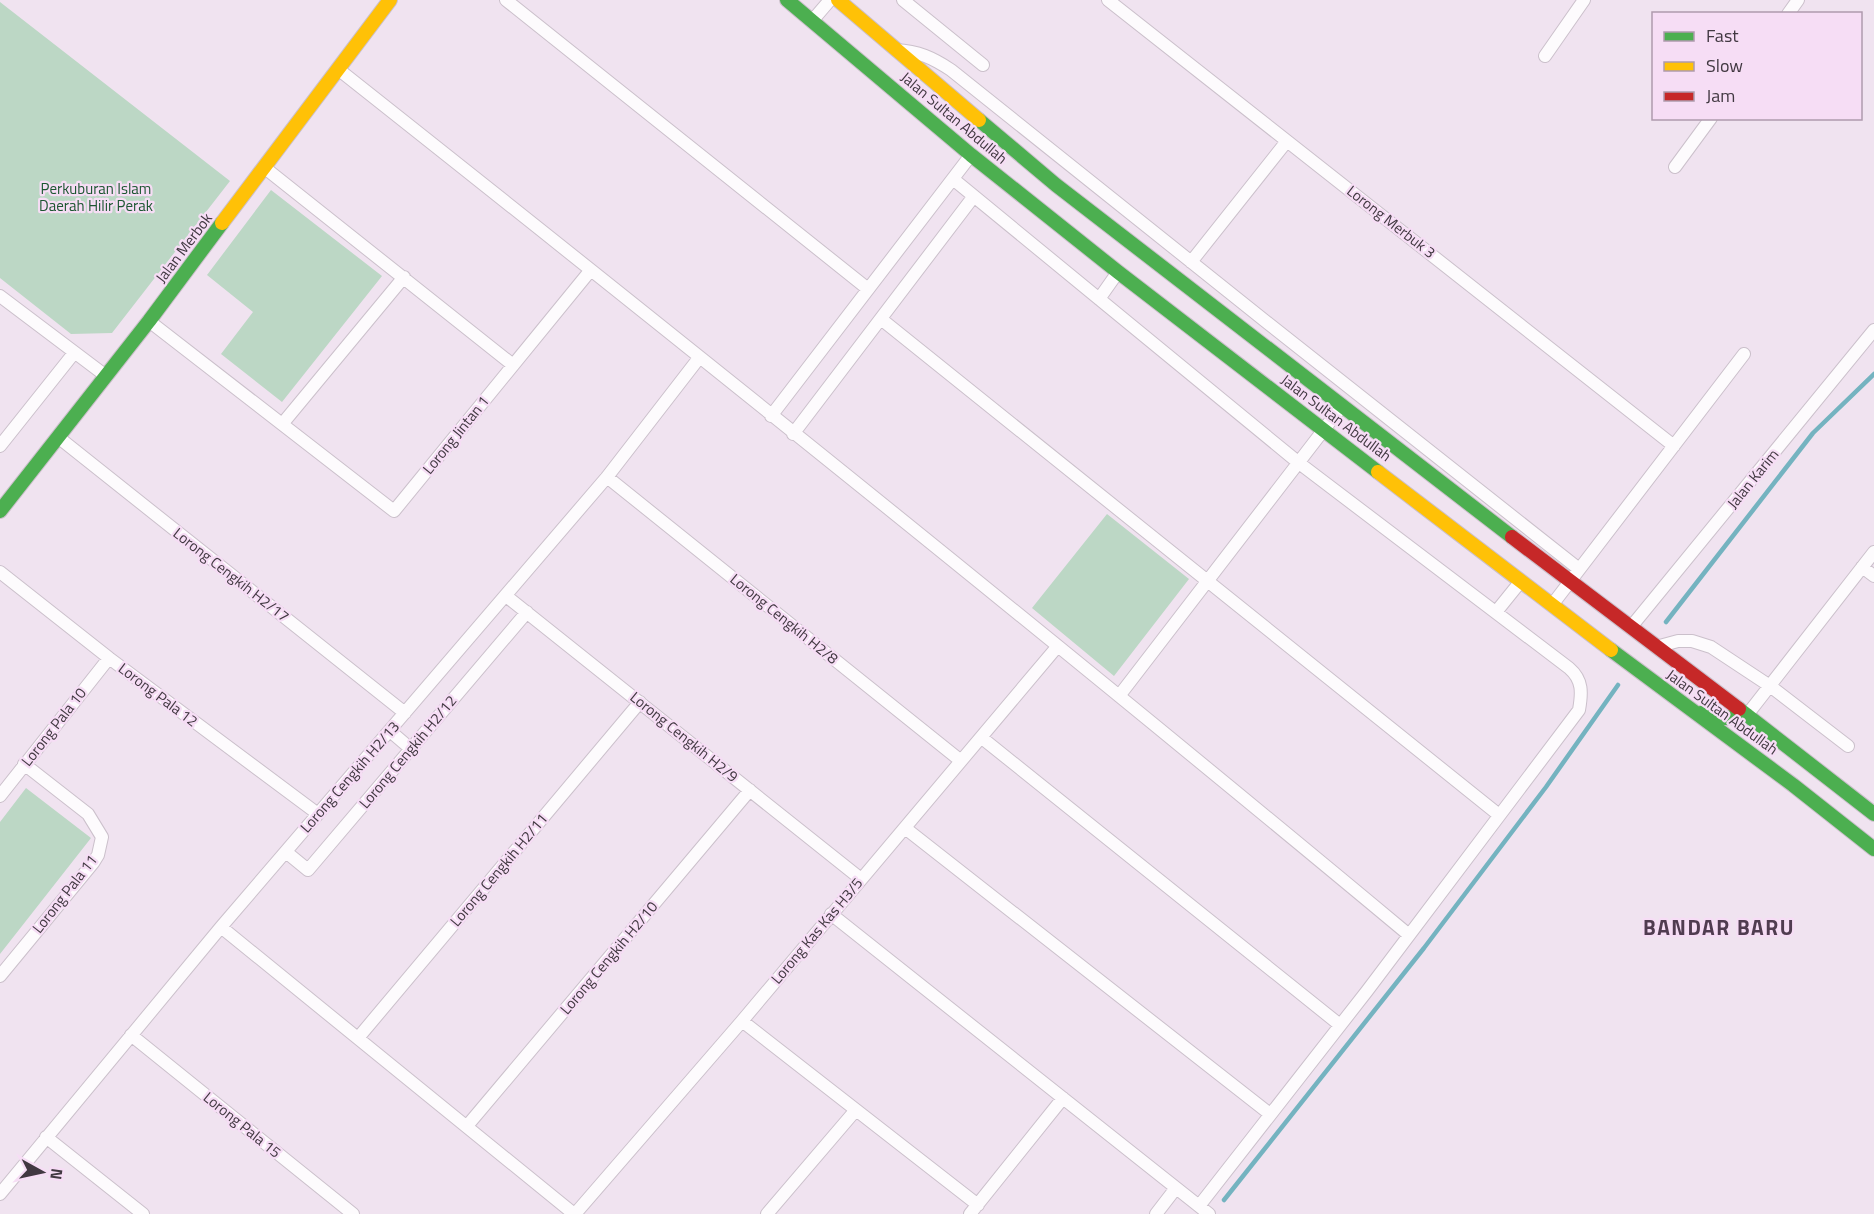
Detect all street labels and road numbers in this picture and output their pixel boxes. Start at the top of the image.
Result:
street label: Jalan Sultan Abdullah [896,66,1013,169]
street label: Lorong Merbuk 3 [1342,180,1441,264]
street label: Jalan Merbok [150,208,218,288]
street label: Jalan Sultan Abdullah [1276,368,1396,467]
street label: Lorong Jintan 1 [417,390,495,479]
street label: Jalan Karim [1721,444,1784,514]
street label: Lorong Cengkih H2/17 [168,522,294,627]
street label: Lorong Cengkih H2/8 [725,568,843,670]
street label: Lorong Pala 12 [114,657,203,732]
street label: Jalan Sultan Abdullah [1662,663,1783,760]
street label: Lorong Pala 10 [15,682,92,771]
street label: Lorong Cengkih H2/9 [625,686,743,788]
street label: Lorong Cengkih H2/12 [353,690,462,813]
street label: Lorong Cengkih H2/13 [294,716,405,838]
street label: Lorong Cengkih H2/11 [444,808,553,931]
street label: Lorong Pala 11 [26,849,103,938]
street label: Lorong Kas Kas H3/5 [765,872,868,989]
street label: Lorong Cengkih H2/10 [554,896,663,1019]
street label: Lorong Pala 15 [198,1086,286,1163]

